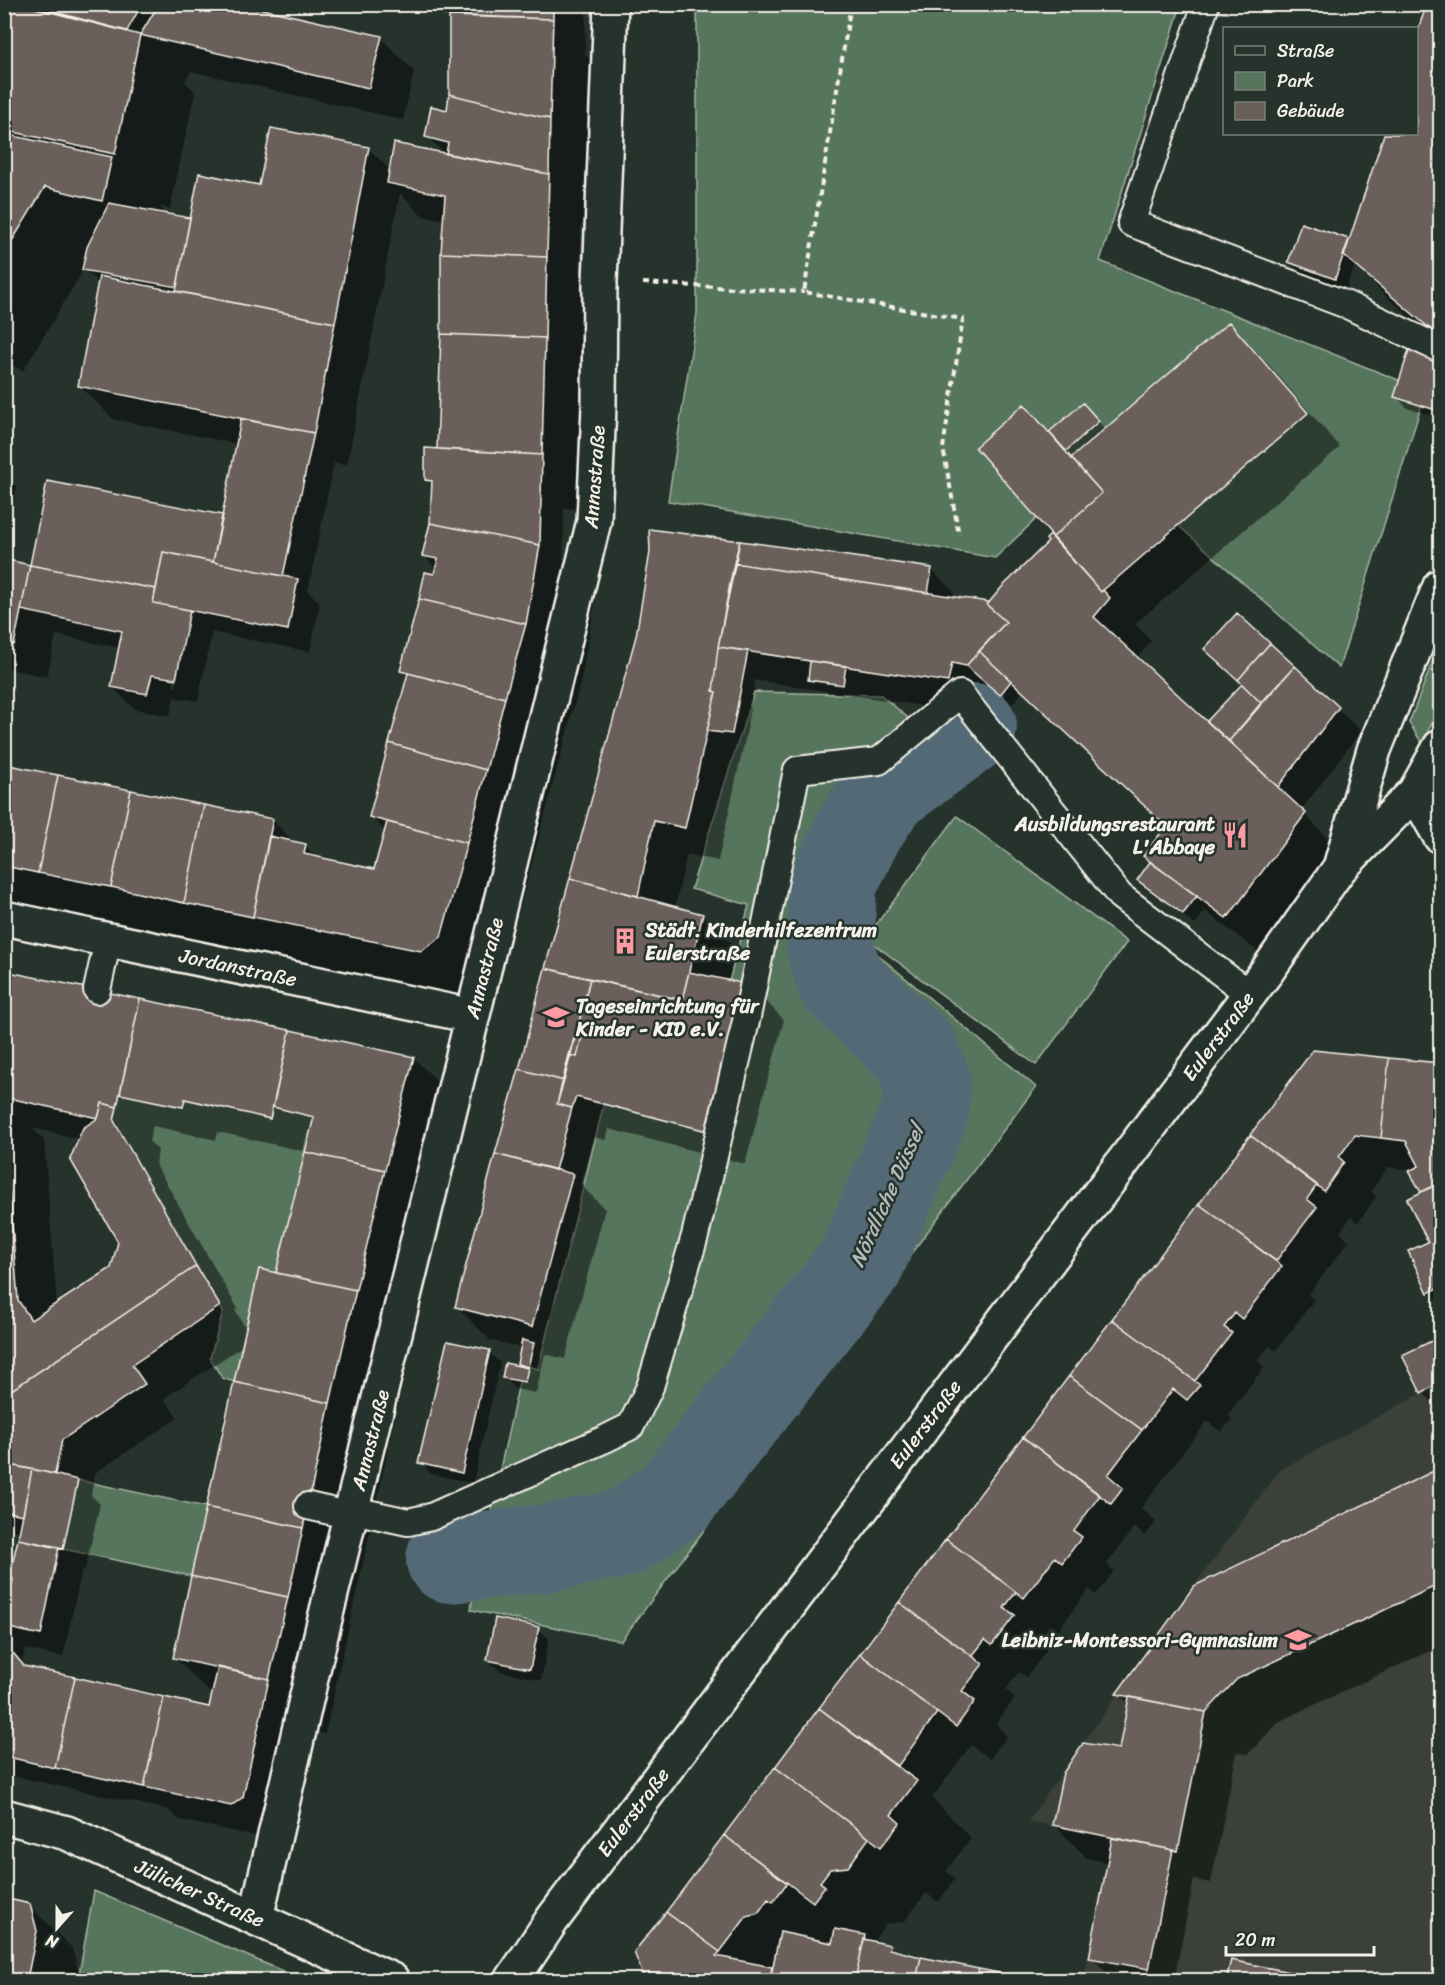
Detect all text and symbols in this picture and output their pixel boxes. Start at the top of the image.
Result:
legend [1223,27,1418,135]
text: Straße [1277,35,1334,67]
text: Park [1277,65,1314,97]
text: Gebäude [1277,95,1345,127]
street label: Annastraße [573,424,616,531]
place label: Ausbildungsrestaurant L'Abbaye [1014,807,1216,865]
restaurant icon: Ausbildungsrestaurant L'Abbaye [1220,820,1250,850]
street label: Annastraße [455,913,514,1023]
place label: Städt. Kinderhilfezentrum Eulerstraße [644,913,877,971]
building icon: Städt. Kinderhilfezentrum Eulerstraße [610,926,640,956]
street label: Jordanstraße [175,938,300,997]
street label: Eulerstraße [1173,984,1264,1089]
place label: Tageseinrichtung für Kinder - KID e.V. [575,989,760,1047]
school or university icon: Tageseinrichtung für Kinder - KID e.V. [541,1002,571,1032]
water label: Nördliche Düssel [839,1114,937,1273]
street label: Eulerstraße [880,1372,971,1477]
street label: Annastraße [341,1385,400,1495]
place label: Leibniz-Montessori-Gymnasium [1002,1623,1279,1658]
school or university icon: Leibniz-Montessori-Gymnasium [1283,1625,1313,1655]
street label: Eulerstraße [588,1760,679,1865]
street label: Jülicher Straße [128,1849,270,1938]
north arrow [27,1898,87,1958]
scale bar [1226,1919,1374,1957]
text: 20 m [1235,1924,1275,1956]
text: N [41,1926,63,1957]

